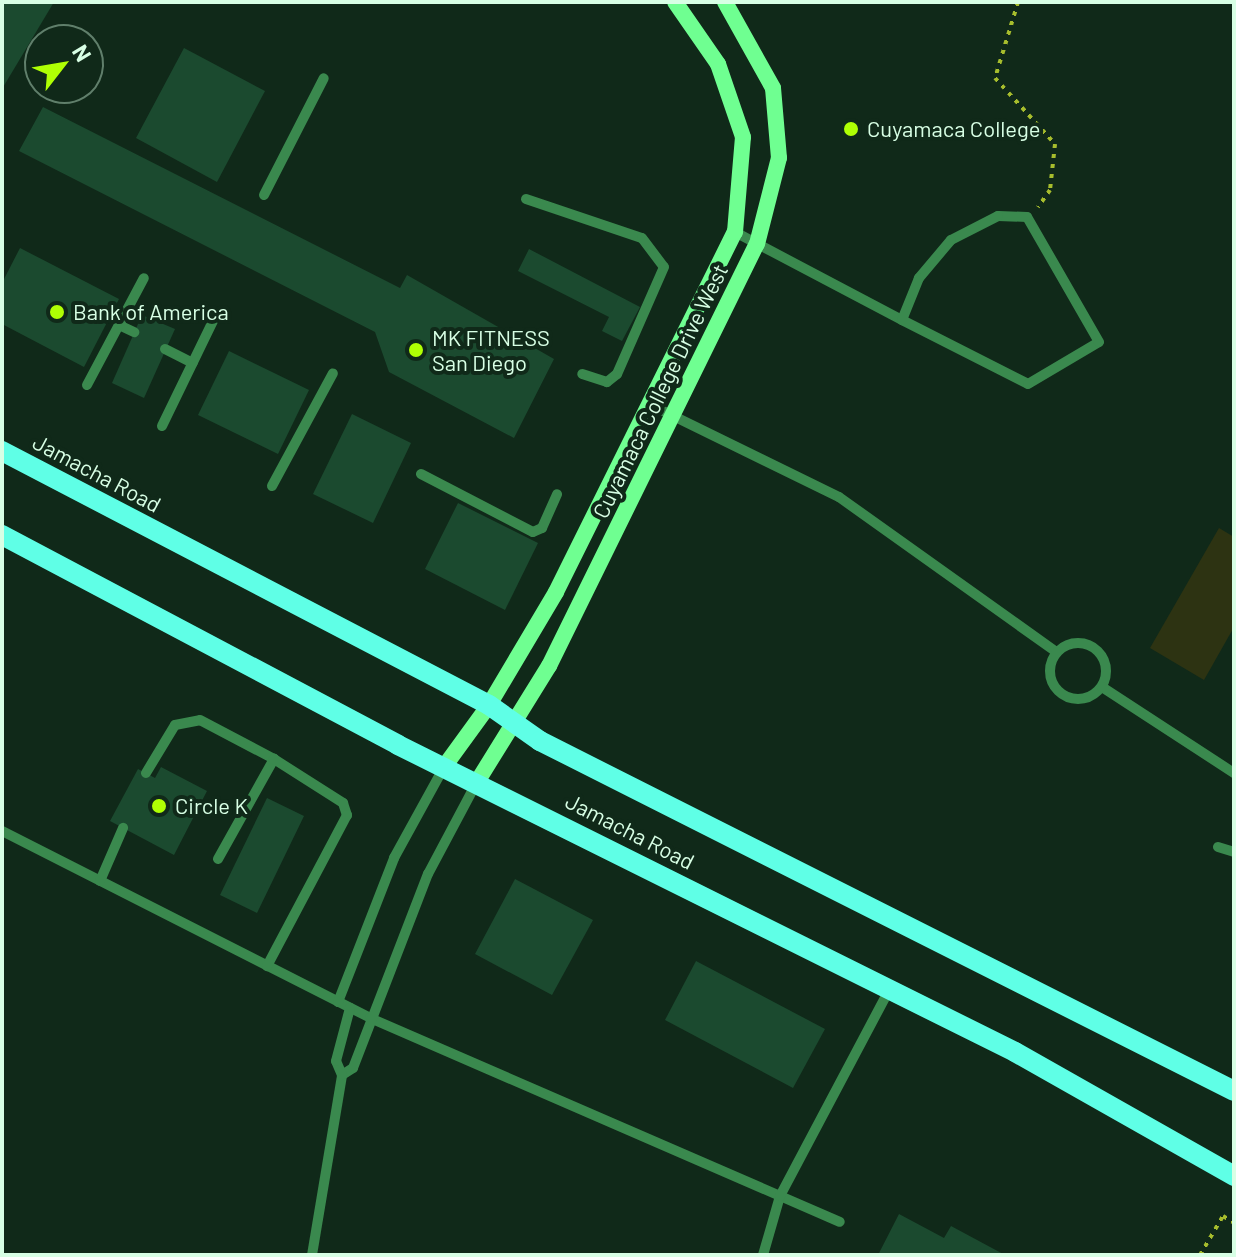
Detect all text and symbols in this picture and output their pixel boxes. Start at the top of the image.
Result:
north arrow [24,24,104,104]
text: N [68,40,98,66]
place label: Cuyamaca College [867,116,1040,142]
marker: Cuyamaca College [842,120,860,138]
street label: Cuyamaca College Drive West [587,260,733,522]
place label: Bank of America [73,299,229,325]
marker: Bank of America [48,303,66,321]
place label: MK FITNESS San Diego [432,324,550,376]
marker: MK FITNESS San Diego [407,341,425,359]
street label: Jamacha Road [29,428,165,518]
street label: Jamacha Road [561,787,699,875]
place label: Circle K [175,793,248,819]
marker: Circle K [150,797,168,815]

